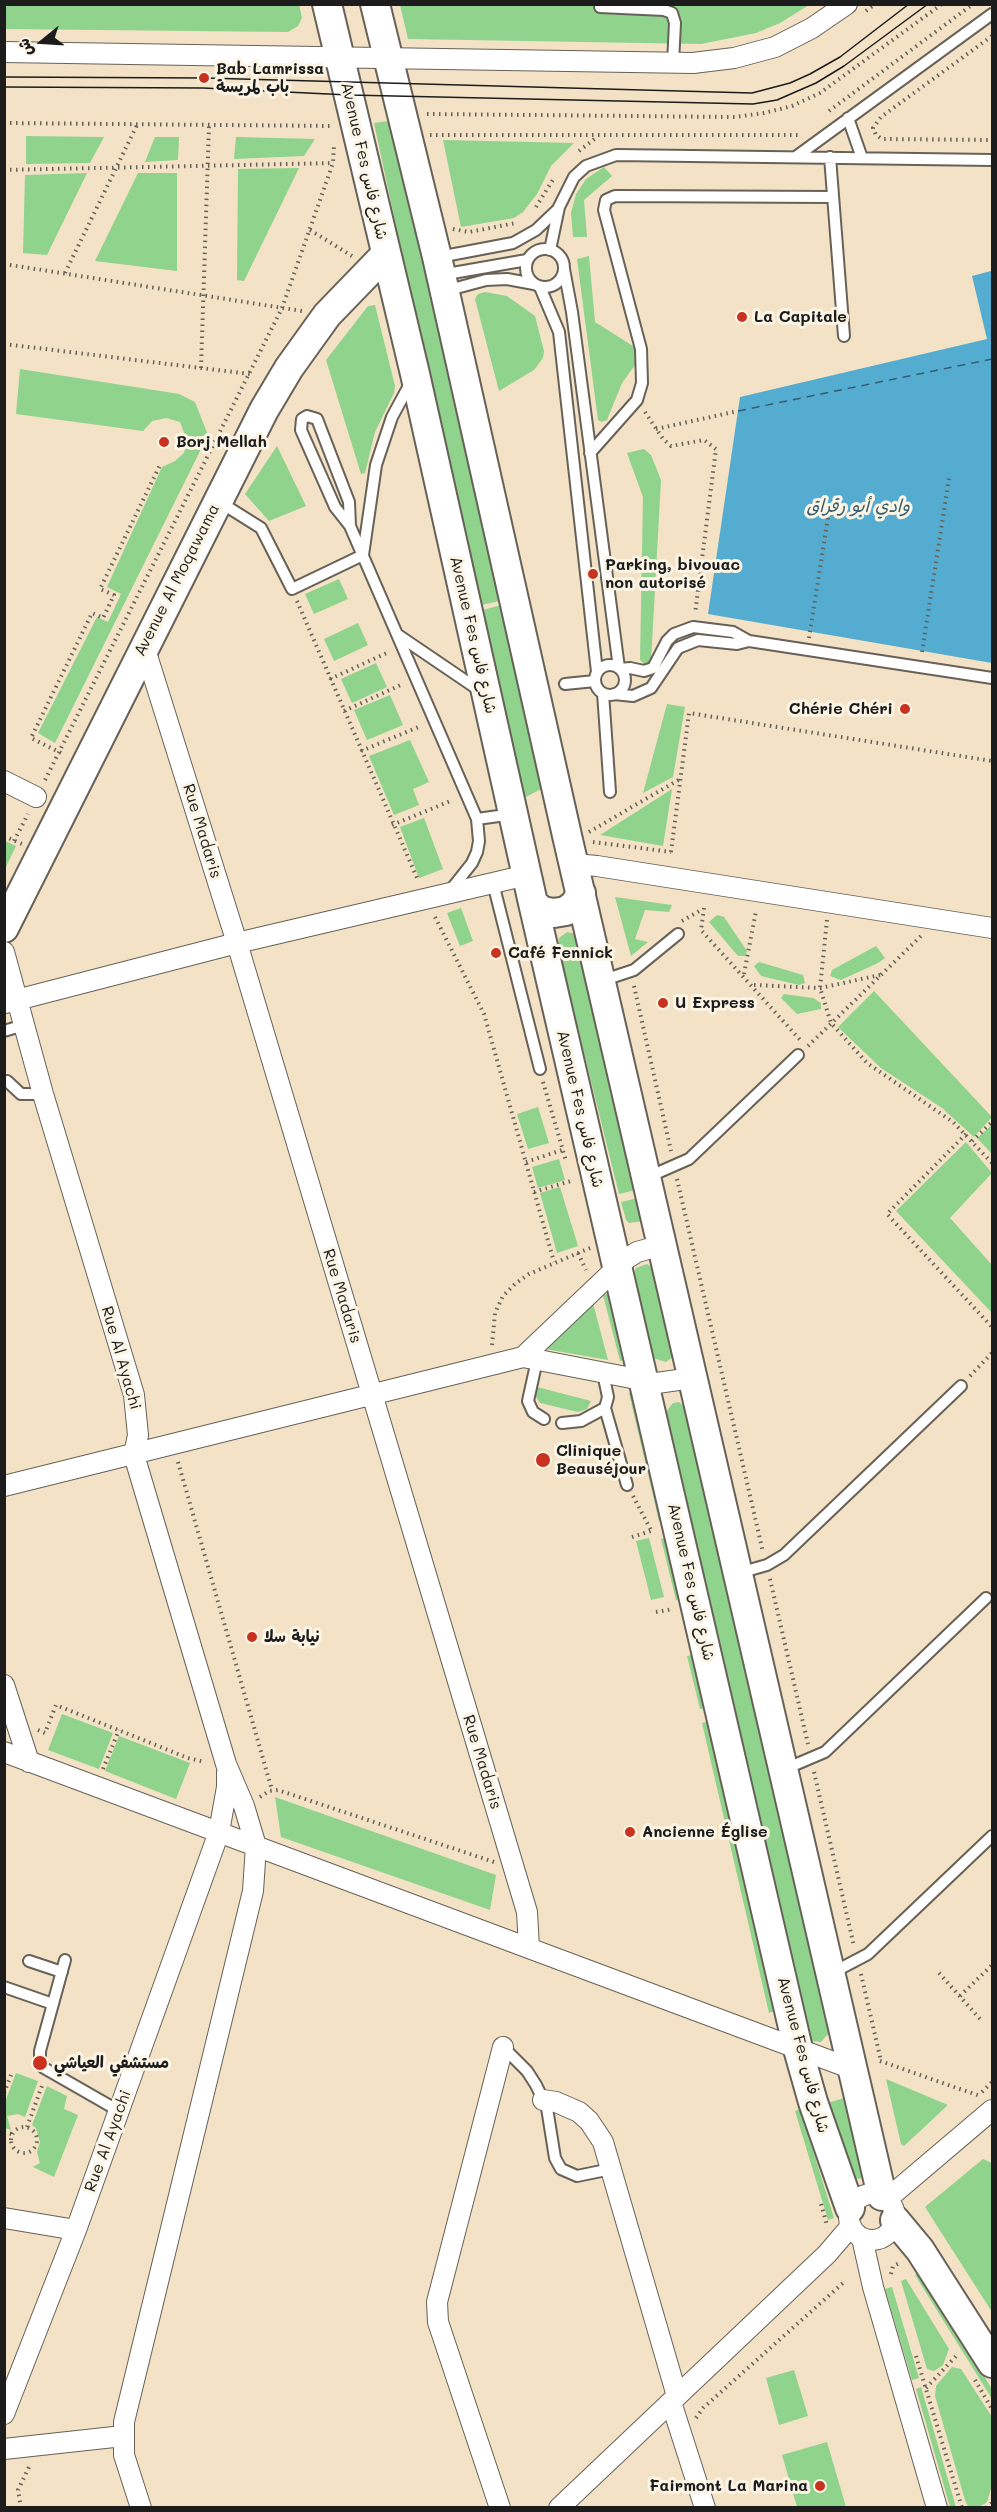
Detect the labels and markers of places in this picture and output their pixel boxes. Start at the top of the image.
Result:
place label: Bab Lamrissa باب لمريسة [216,59,324,97]
marker: Bab Lamrissa باب لمريسة [197,71,211,85]
place label: La Capitale [754,307,847,327]
marker: La Capitale [735,310,749,324]
place label: Borj Mellah [176,432,267,452]
marker: Borj Mellah [157,435,171,449]
place label: Parking, bivouac non autorisé [605,555,740,593]
marker: Parking, bivouac non autorisé [586,567,600,581]
place label: Chérie Chéri [789,699,893,719]
marker: Chérie Chéri [898,702,912,716]
place label: Café Fennick [508,943,613,963]
marker: Café Fennick [489,946,503,960]
place label: U Express [675,993,755,1013]
marker: U Express [656,996,670,1010]
place label: Clinique Beauséjour [556,1441,646,1479]
marker: Clinique Beauséjour [534,1451,552,1469]
place label: نيابة سلا [264,1627,320,1647]
marker: نيابة سلا [245,1630,259,1644]
place label: Ancienne Église [642,1822,768,1842]
marker: Ancienne Église [623,1825,637,1839]
place label: مستشفي العياشي [54,2053,169,2073]
marker: مستشفي العياشي [31,2054,49,2072]
place label: Fairmont La Marina [649,2476,808,2496]
marker: Fairmont La Marina [813,2479,827,2493]

